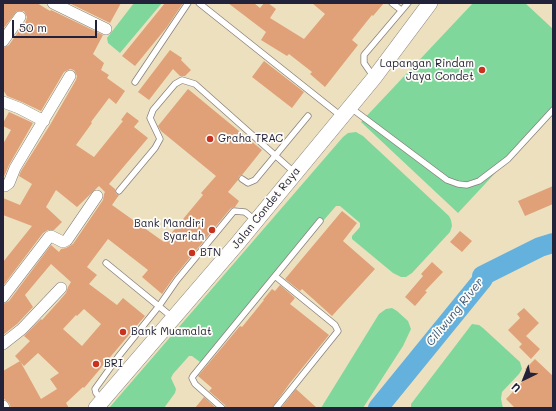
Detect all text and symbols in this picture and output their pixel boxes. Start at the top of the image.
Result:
scale bar [14,12,99,38]
text: 50 m [19,19,47,35]
place label: Lapangan Rindam Jaya Condet [380,57,474,83]
marker: Lapangan Rindam Jaya Condet [477,65,487,75]
place label: Graha TRAC [218,132,283,146]
marker: Graha TRAC [205,134,215,144]
street label: Jalan Condet Raya [229,165,303,251]
place label: Bank Mandiri Syariah [134,217,204,243]
marker: Bank Mandiri Syariah [207,225,217,235]
place label: BTN [200,246,221,260]
marker: BTN [187,248,197,258]
water label: Ciliwung River [423,275,487,349]
place label: Bank Muamalat [131,325,212,339]
marker: Bank Muamalat [118,327,128,337]
place label: BRI [104,357,123,371]
marker: BRI [91,359,101,369]
north arrow [504,359,544,399]
text: U [508,380,523,396]

